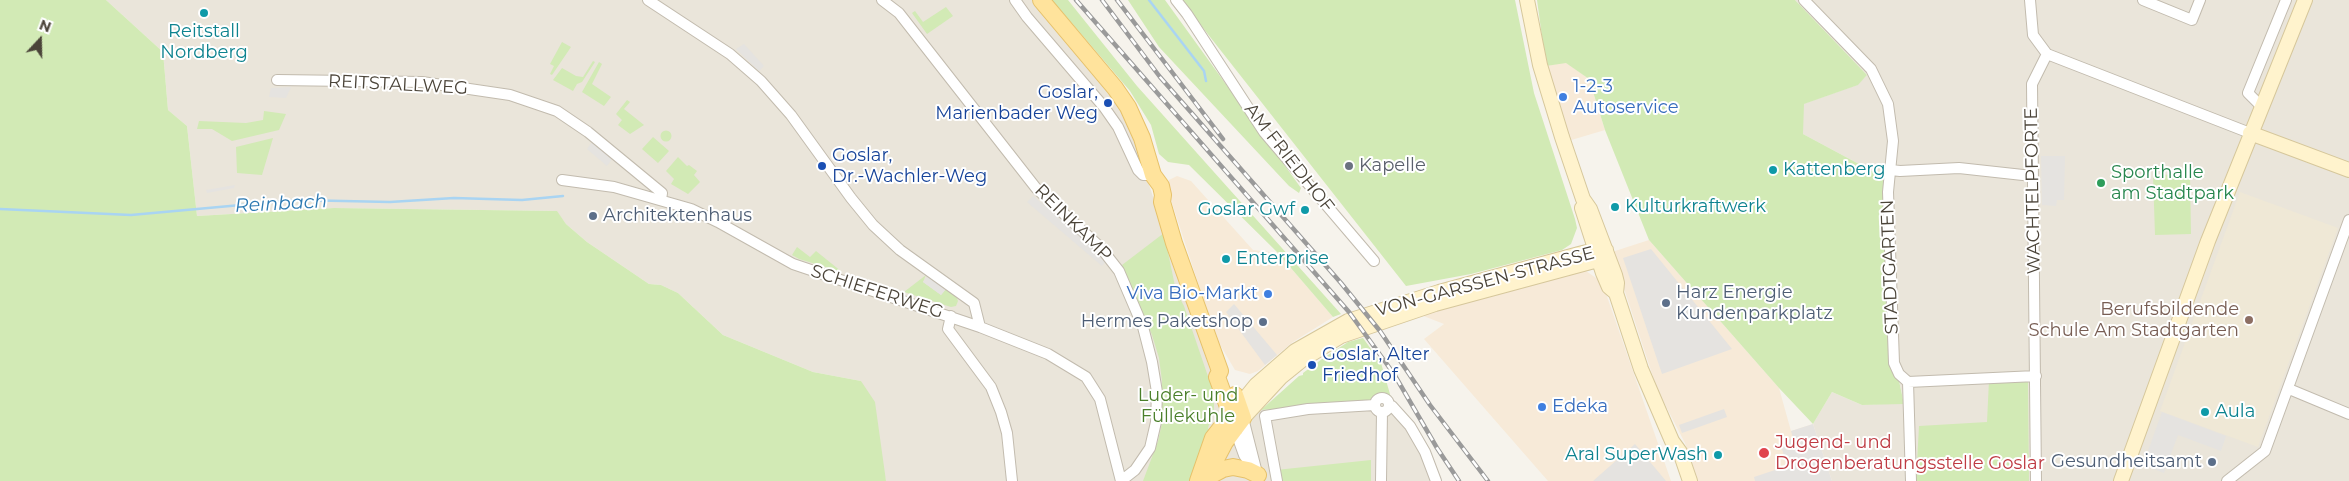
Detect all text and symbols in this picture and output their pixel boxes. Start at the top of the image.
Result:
marker: Reitstall Nordberg [198,7,210,19]
north arrow [15,15,65,65]
text: N [37,16,54,36]
place label: Reitstall Nordberg [160,21,248,64]
street label: REITSTALLWEG [328,71,468,99]
place label: 1-2-3 Autoservice [1573,76,1679,118]
place label: Goslar, Marienbader Weg [935,82,1098,125]
marker: 1-2-3 Autoservice [1557,91,1569,103]
marker: Goslar, Marienbader Weg [1102,97,1114,109]
street label: AM FRIEDHOF [1240,99,1338,217]
street label: WACHTELPFORTE [2021,107,2045,275]
place label: Goslar, Dr.-Wachler-Weg [832,145,987,188]
place label: Kapelle [1359,155,1426,177]
place label: Kattenberg [1783,159,1886,181]
marker: Goslar, Dr.-Wachler-Weg [816,160,828,172]
marker: Kapelle [1343,160,1355,172]
place label: Sporthalle am Stadtpark [2111,162,2234,204]
marker: Kattenberg [1767,164,1779,176]
marker: Sporthalle am Stadtpark [2095,177,2107,189]
street label: REINKAMP [1030,180,1116,266]
water label: Reinbach [234,190,328,218]
place label: Kulturkraftwerk [1625,196,1766,218]
place label: Goslar Gwf [1198,199,1295,221]
street label: STADTGARTEN [1877,199,1903,335]
marker: Kulturkraftwerk [1609,201,1621,213]
marker: Goslar Gwf [1299,204,1311,216]
place label: Architektenhaus [603,205,752,227]
marker: Architektenhaus [587,210,599,222]
street label: VON-GARSSEN-STRASSE [1373,242,1597,322]
place label: Enterprise [1236,248,1329,270]
marker: Enterprise [1220,253,1232,265]
street label: SCHIEFERWEG [808,260,946,324]
place label: Harz Energie Kundenparkplatz [1676,282,1833,324]
place label: Viva Bio-Markt [1126,283,1258,305]
marker: Viva Bio-Markt [1262,288,1274,300]
marker: Harz Energie Kundenparkplatz [1660,297,1672,309]
place label: Berufsbildende Schule Am Stadtgarten [2028,299,2239,342]
place label: Hermes Paketshop [1081,311,1253,333]
marker: Berufsbildende Schule Am Stadtgarten [2243,314,2255,326]
marker: Hermes Paketshop [1257,316,1269,328]
place label: Goslar, Alter Friedhof [1322,344,1430,386]
marker: Goslar, Alter Friedhof [1306,359,1318,371]
park label: Luder- und Füllekuhle [1138,385,1238,428]
place label: Edeka [1552,396,1608,418]
marker: Edeka [1536,401,1548,413]
place label: Aula [2215,401,2255,423]
marker: Aula [2199,406,2211,418]
place label: Jugend- und Drogenberatungsstelle Goslar [1775,432,2045,474]
place label: Aral SuperWash [1565,444,1708,466]
marker: Jugend- und Drogenberatungsstelle Goslar [1757,446,1771,460]
marker: Aral SuperWash [1712,449,1724,461]
place label: Gesundheitsamt [2051,451,2202,473]
marker: Gesundheitsamt [2206,456,2218,468]

